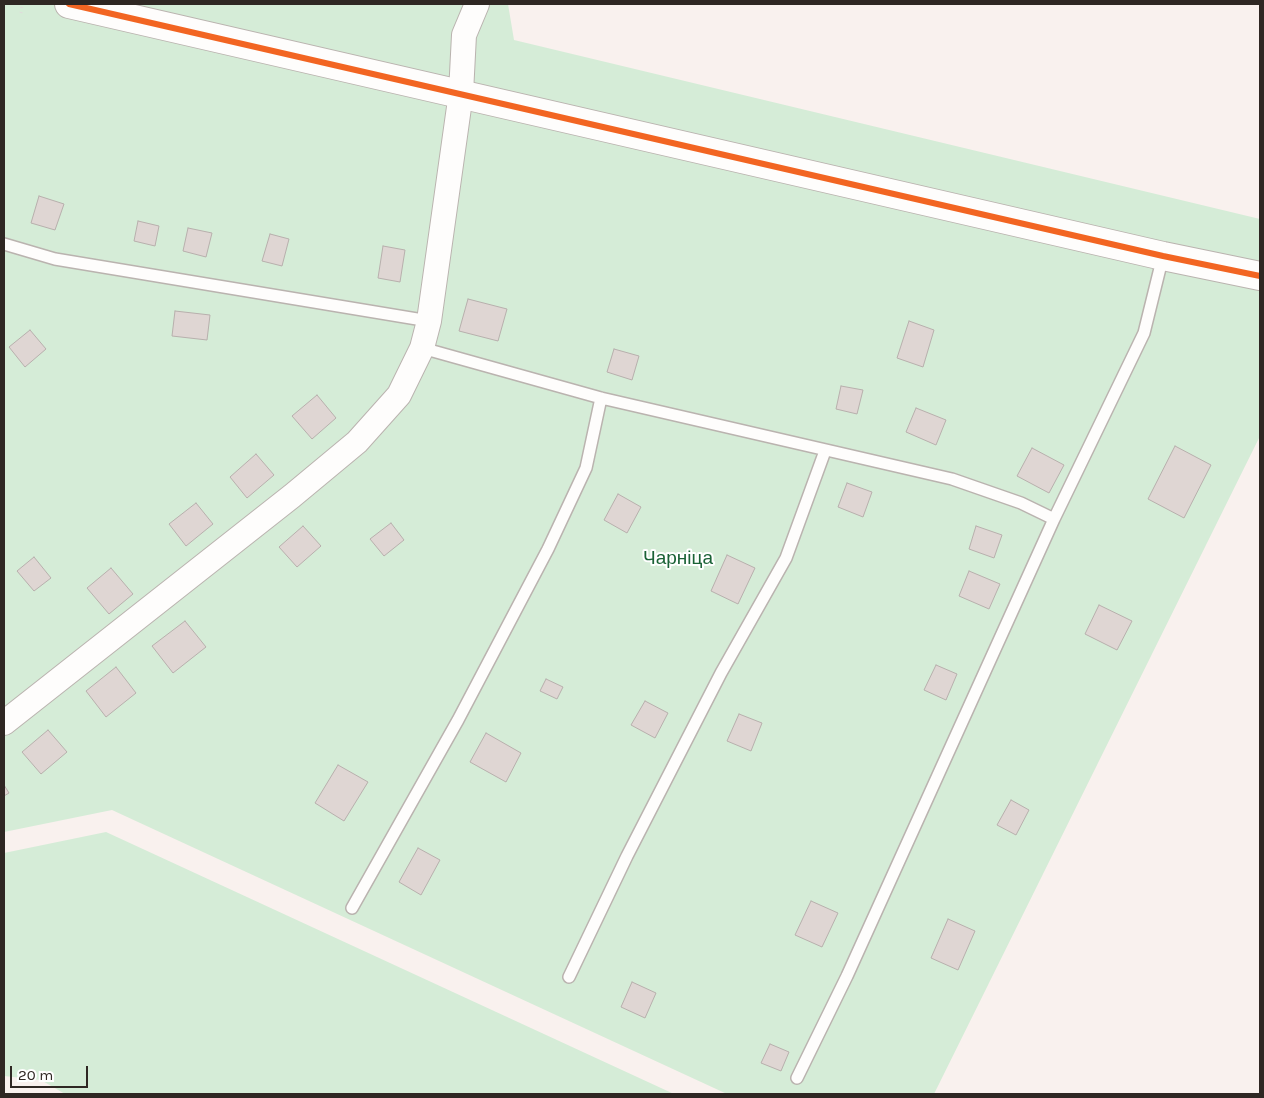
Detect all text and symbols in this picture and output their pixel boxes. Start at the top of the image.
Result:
park label: Чарніца [643,548,713,570]
scale bar [12,1056,90,1088]
text: 20 m [18,1066,53,1084]

